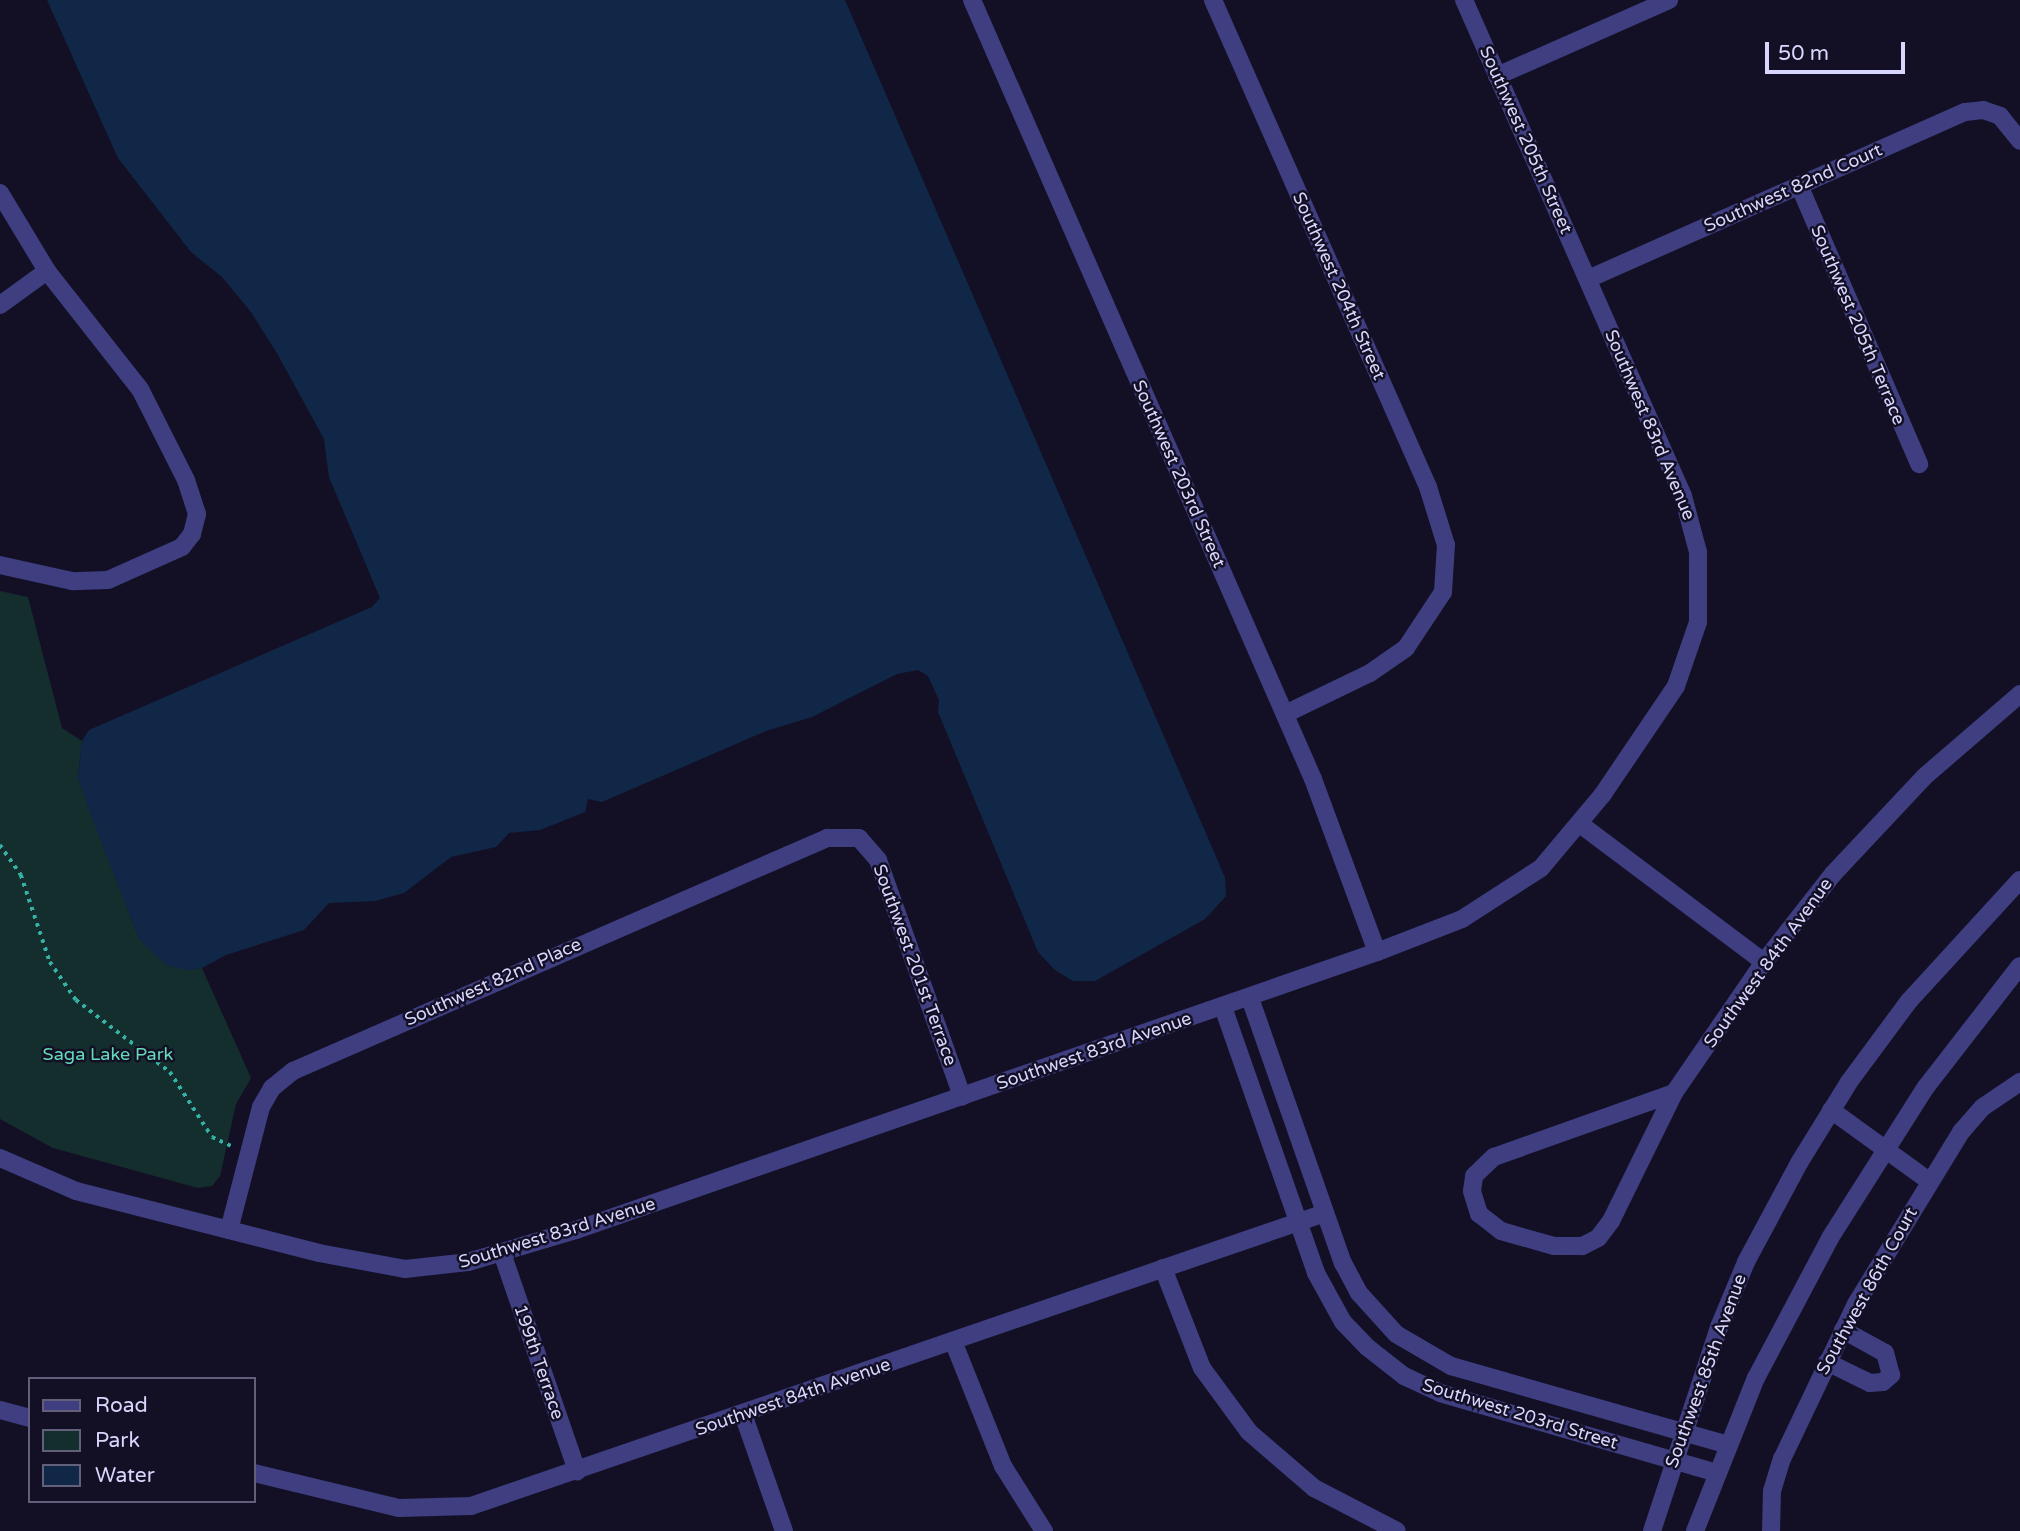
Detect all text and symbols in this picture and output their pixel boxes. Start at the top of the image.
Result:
scale bar [1768,28,1908,72]
text: 50 m [1778,41,1829,66]
street label: Southwest 205th Street [1475,43,1577,237]
street label: Southwest 82nd Court [1701,139,1885,237]
street label: Southwest 204th Street [1288,189,1390,383]
street label: Southwest 205th Terrace [1806,222,1910,428]
street label: Southwest 83rd Avenue [1600,327,1700,523]
street label: Southwest 203rd Street [1128,377,1230,571]
street label: Southwest 201st Terrace [868,861,962,1069]
street label: Southwest 84th Avenue [1699,874,1837,1052]
street label: Southwest 82nd Place [401,933,585,1031]
street label: Southwest 83rd Avenue [994,1007,1194,1095]
park label: Saga Lake Park [43,1043,173,1065]
street label: Southwest 83rd Avenue [456,1193,658,1273]
street label: Southwest 86th Court [1812,1203,1922,1379]
street label: Southwest 85th Avenue [1661,1271,1751,1471]
street label: 199th Terrace [509,1302,569,1422]
street label: Southwest 84th Avenue [693,1353,893,1441]
street label: Southwest 203rd Street [1420,1374,1620,1454]
legend [28,1377,256,1503]
text: Road [95,1393,148,1418]
text: Park [95,1428,140,1453]
text: Water [95,1463,155,1488]

